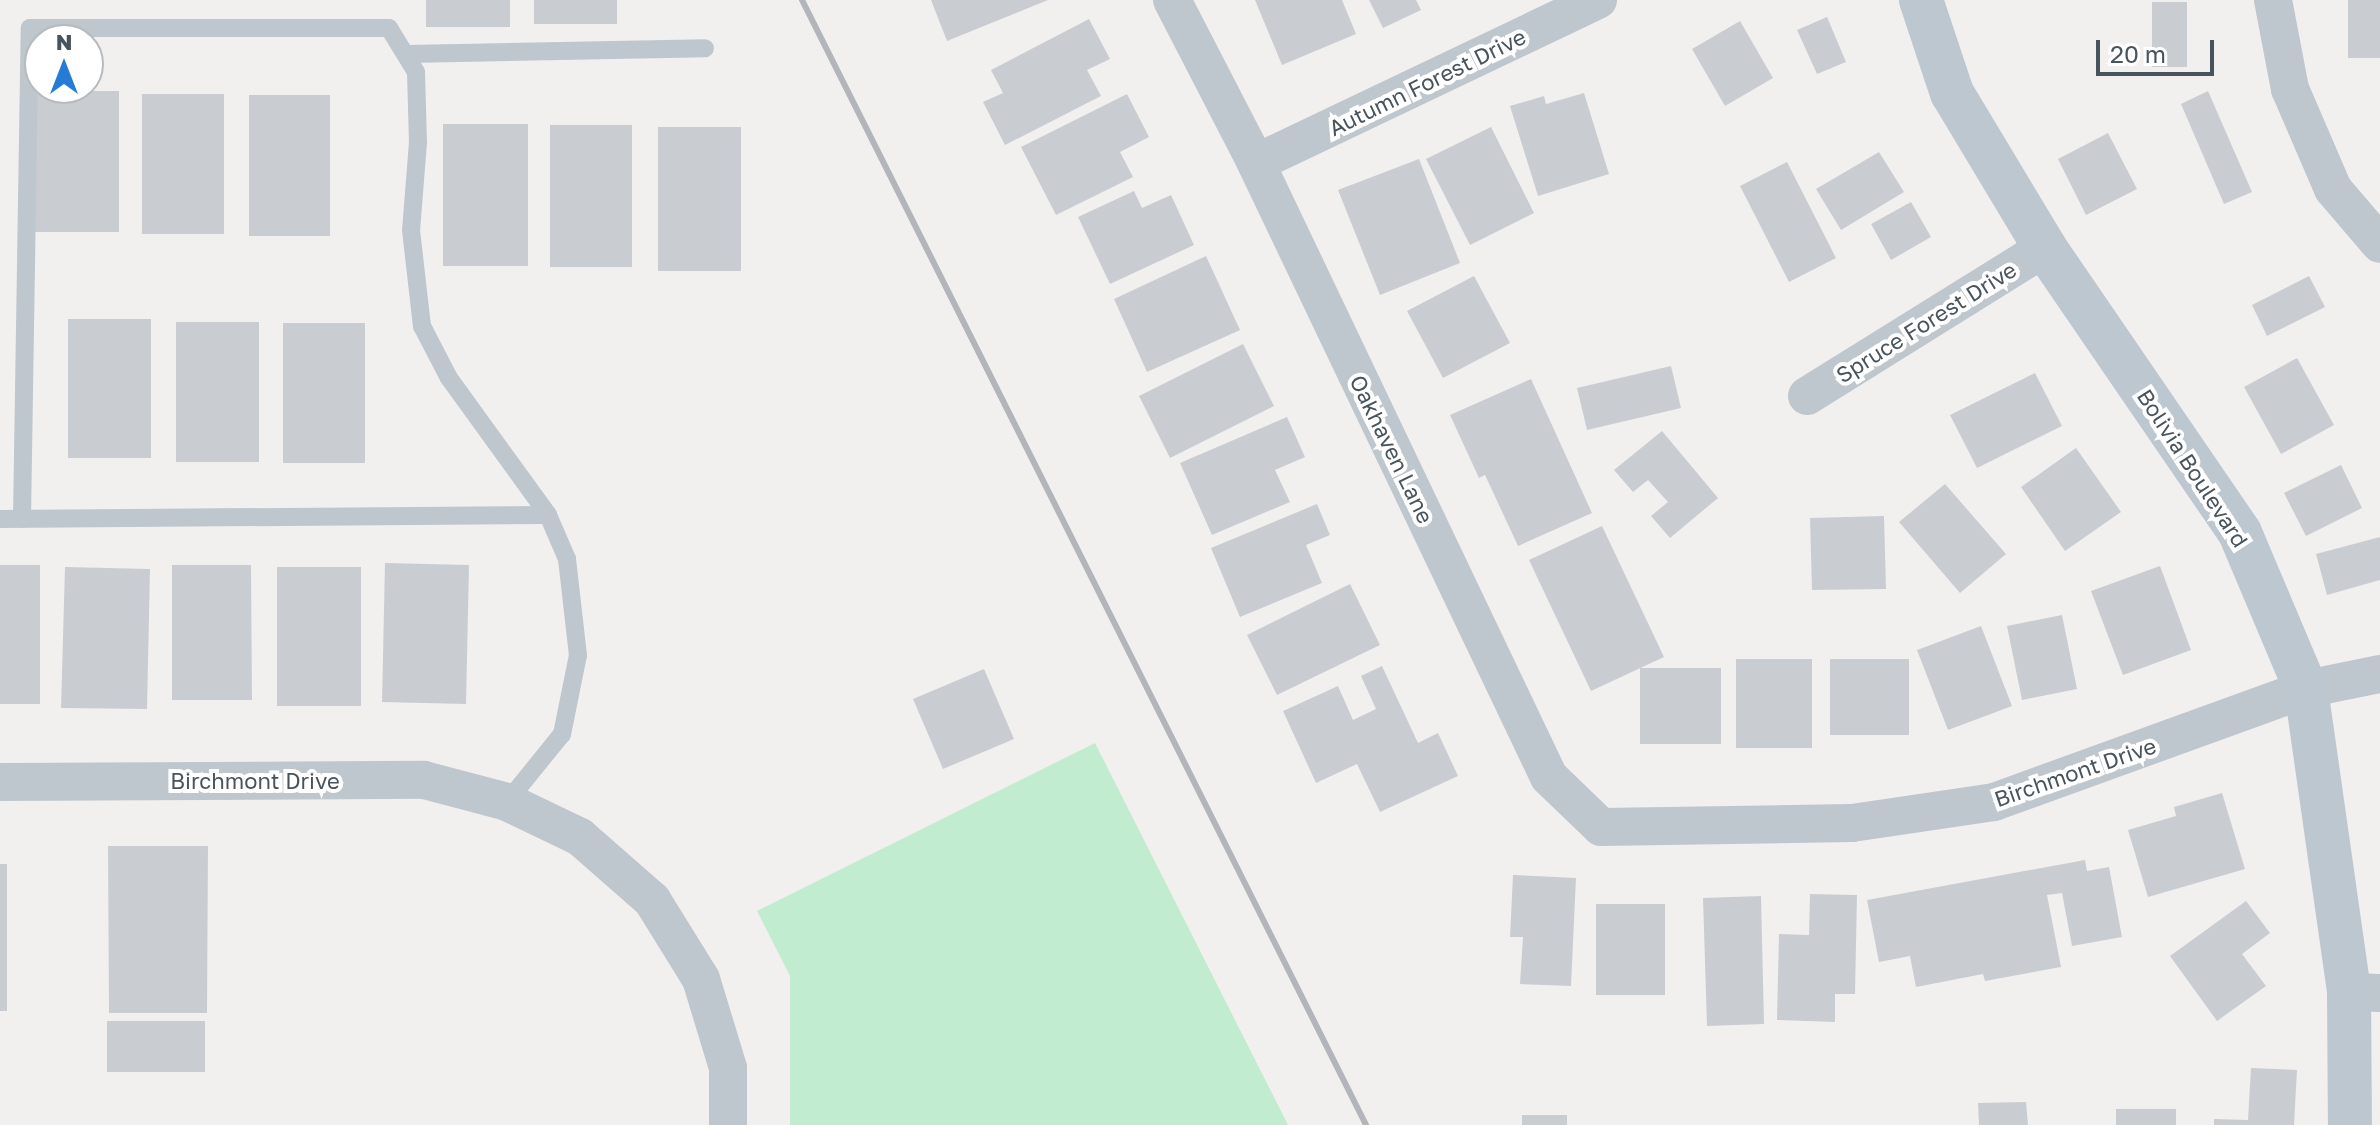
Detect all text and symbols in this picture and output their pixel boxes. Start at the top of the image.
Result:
street label: Autumn Forest Drive [1324,23,1530,141]
north arrow [24,24,104,104]
scale bar [2100,24,2218,74]
text: N [56,28,72,55]
text: 20 m [2110,39,2166,68]
street label: Spruce Forest Drive [1831,256,2021,388]
street label: Oakhaven Lane [1345,370,1439,528]
street label: Bolivia Boulevard [2132,384,2254,552]
street label: Birchmont Drive [1991,732,2159,812]
street label: Birchmont Drive [170,768,340,794]

